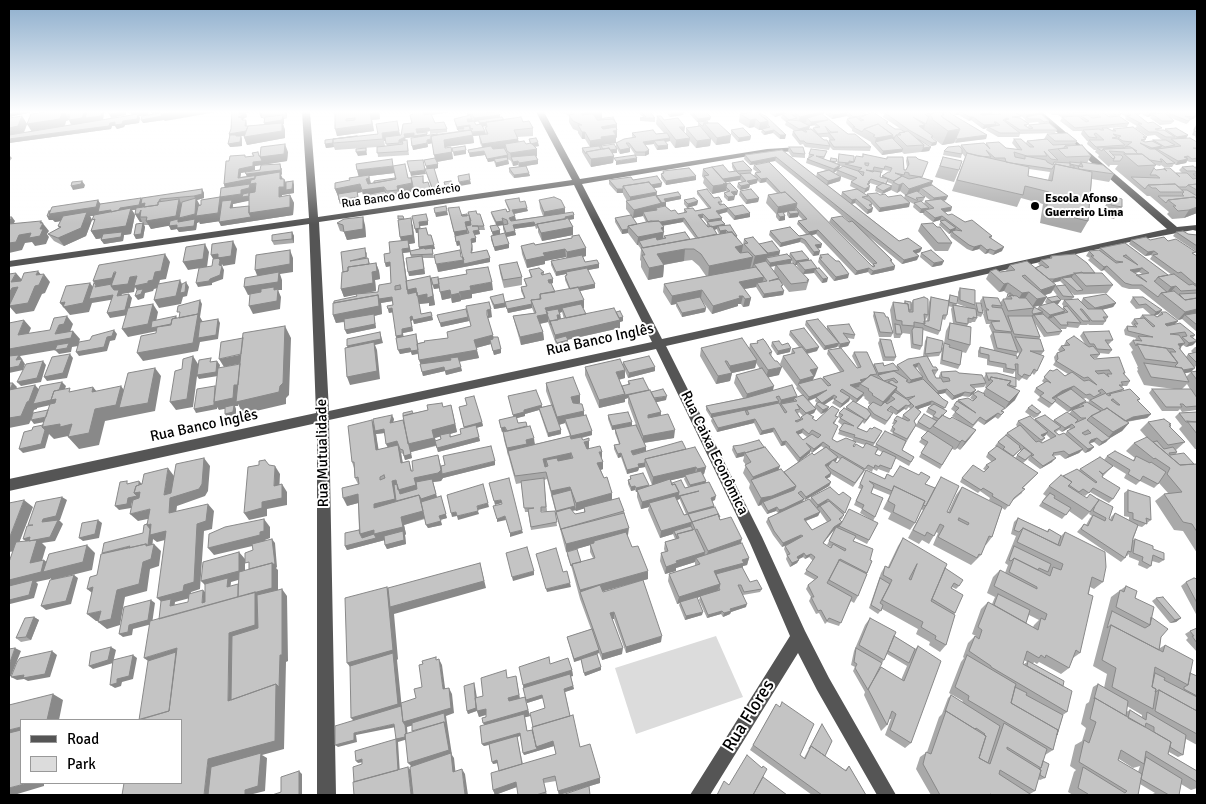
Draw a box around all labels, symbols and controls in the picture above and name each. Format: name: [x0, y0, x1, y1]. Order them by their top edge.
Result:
street label: Rua Banco do Comércio: [340, 181, 462, 211]
place label: Escola Afonso Guerreiro Lima: [1045, 192, 1123, 220]
marker: Escola Afonso Guerreiro Lima: [1029, 200, 1041, 212]
street label: Rua Banco Inglês: [545, 320, 655, 360]
street label: Rua Caixa Econômica: [676, 388, 752, 518]
street label: Rua Mutualidade: [313, 399, 333, 507]
street label: Rua Banco Inglês: [149, 406, 259, 446]
street label: Rua Flores: [719, 676, 779, 756]
legend: [20, 719, 182, 784]
text: Road: [67, 730, 99, 748]
text: Park: [67, 755, 96, 773]

